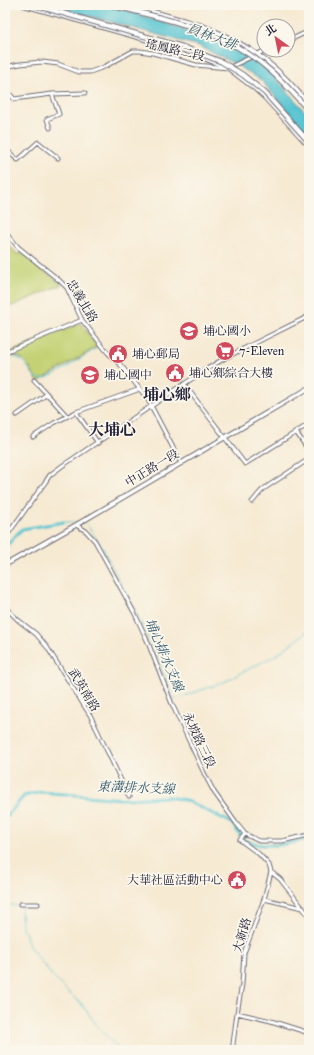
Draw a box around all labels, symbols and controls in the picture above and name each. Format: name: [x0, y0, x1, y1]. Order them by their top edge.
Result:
north arrow: [256, 18, 296, 58]
water label: 員林大排: [185, 21, 241, 54]
text: 北: [263, 22, 279, 38]
street label: 瑤鳳路二段: [144, 36, 206, 64]
street label: 忠義北路: [64, 277, 100, 325]
school or university icon: 埔心國小: [178, 320, 200, 342]
place label: 埔心國小: [203, 324, 251, 338]
supermarket icon: 7-Eleven: [214, 340, 236, 362]
public building icon: 埔心郵局: [107, 343, 129, 365]
place label: 7-Eleven: [239, 344, 285, 358]
place label: 埔心郵局: [132, 347, 180, 361]
public building icon: 埔心鄉綜合大樓: [164, 362, 186, 384]
school or university icon: 埔心國中: [79, 364, 101, 386]
place label: 埔心鄉綜合大樓: [189, 366, 273, 380]
place label: 埔心國中: [104, 368, 152, 382]
district label: 埔心鄉: [143, 385, 191, 404]
district label: 大埔心: [88, 420, 136, 439]
street label: 中正路一段: [123, 447, 181, 489]
water label: 埔心排水支線: [141, 616, 187, 696]
street label: 武英南路: [66, 666, 102, 714]
street label: 永坡路三段: [180, 710, 218, 770]
water label: 東溝排水支線: [97, 779, 177, 797]
public building icon: 大華社區活動中心: [226, 869, 248, 891]
place label: 大華社區活動中心: [127, 873, 223, 887]
street label: 大新路: [230, 916, 254, 954]

